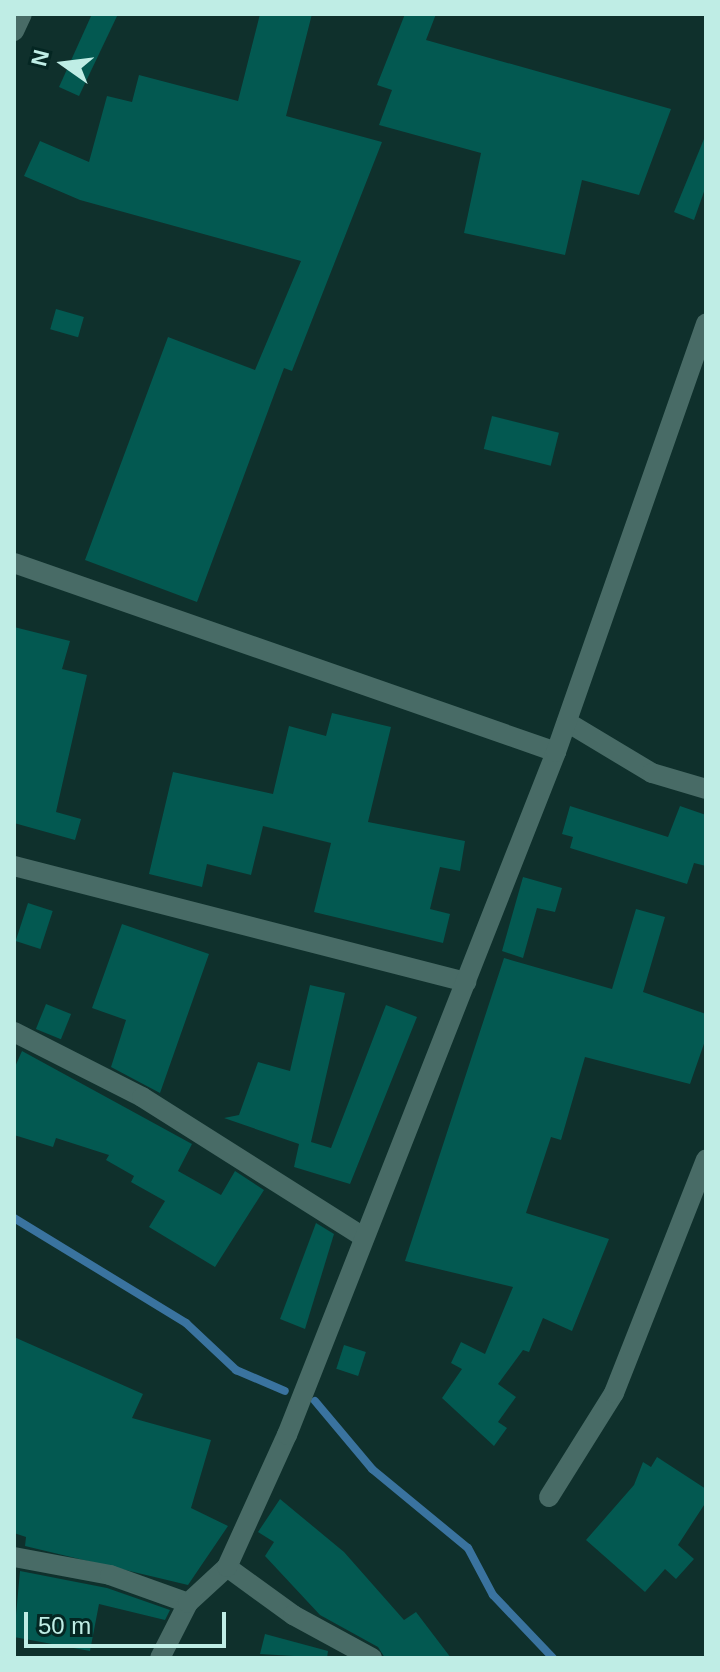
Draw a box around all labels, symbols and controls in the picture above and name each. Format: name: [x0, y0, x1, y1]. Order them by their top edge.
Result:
north arrow: [24, 24, 104, 104]
text: N: [26, 47, 54, 69]
scale bar: [28, 1596, 230, 1646]
text: 50 m: [38, 1612, 91, 1639]

